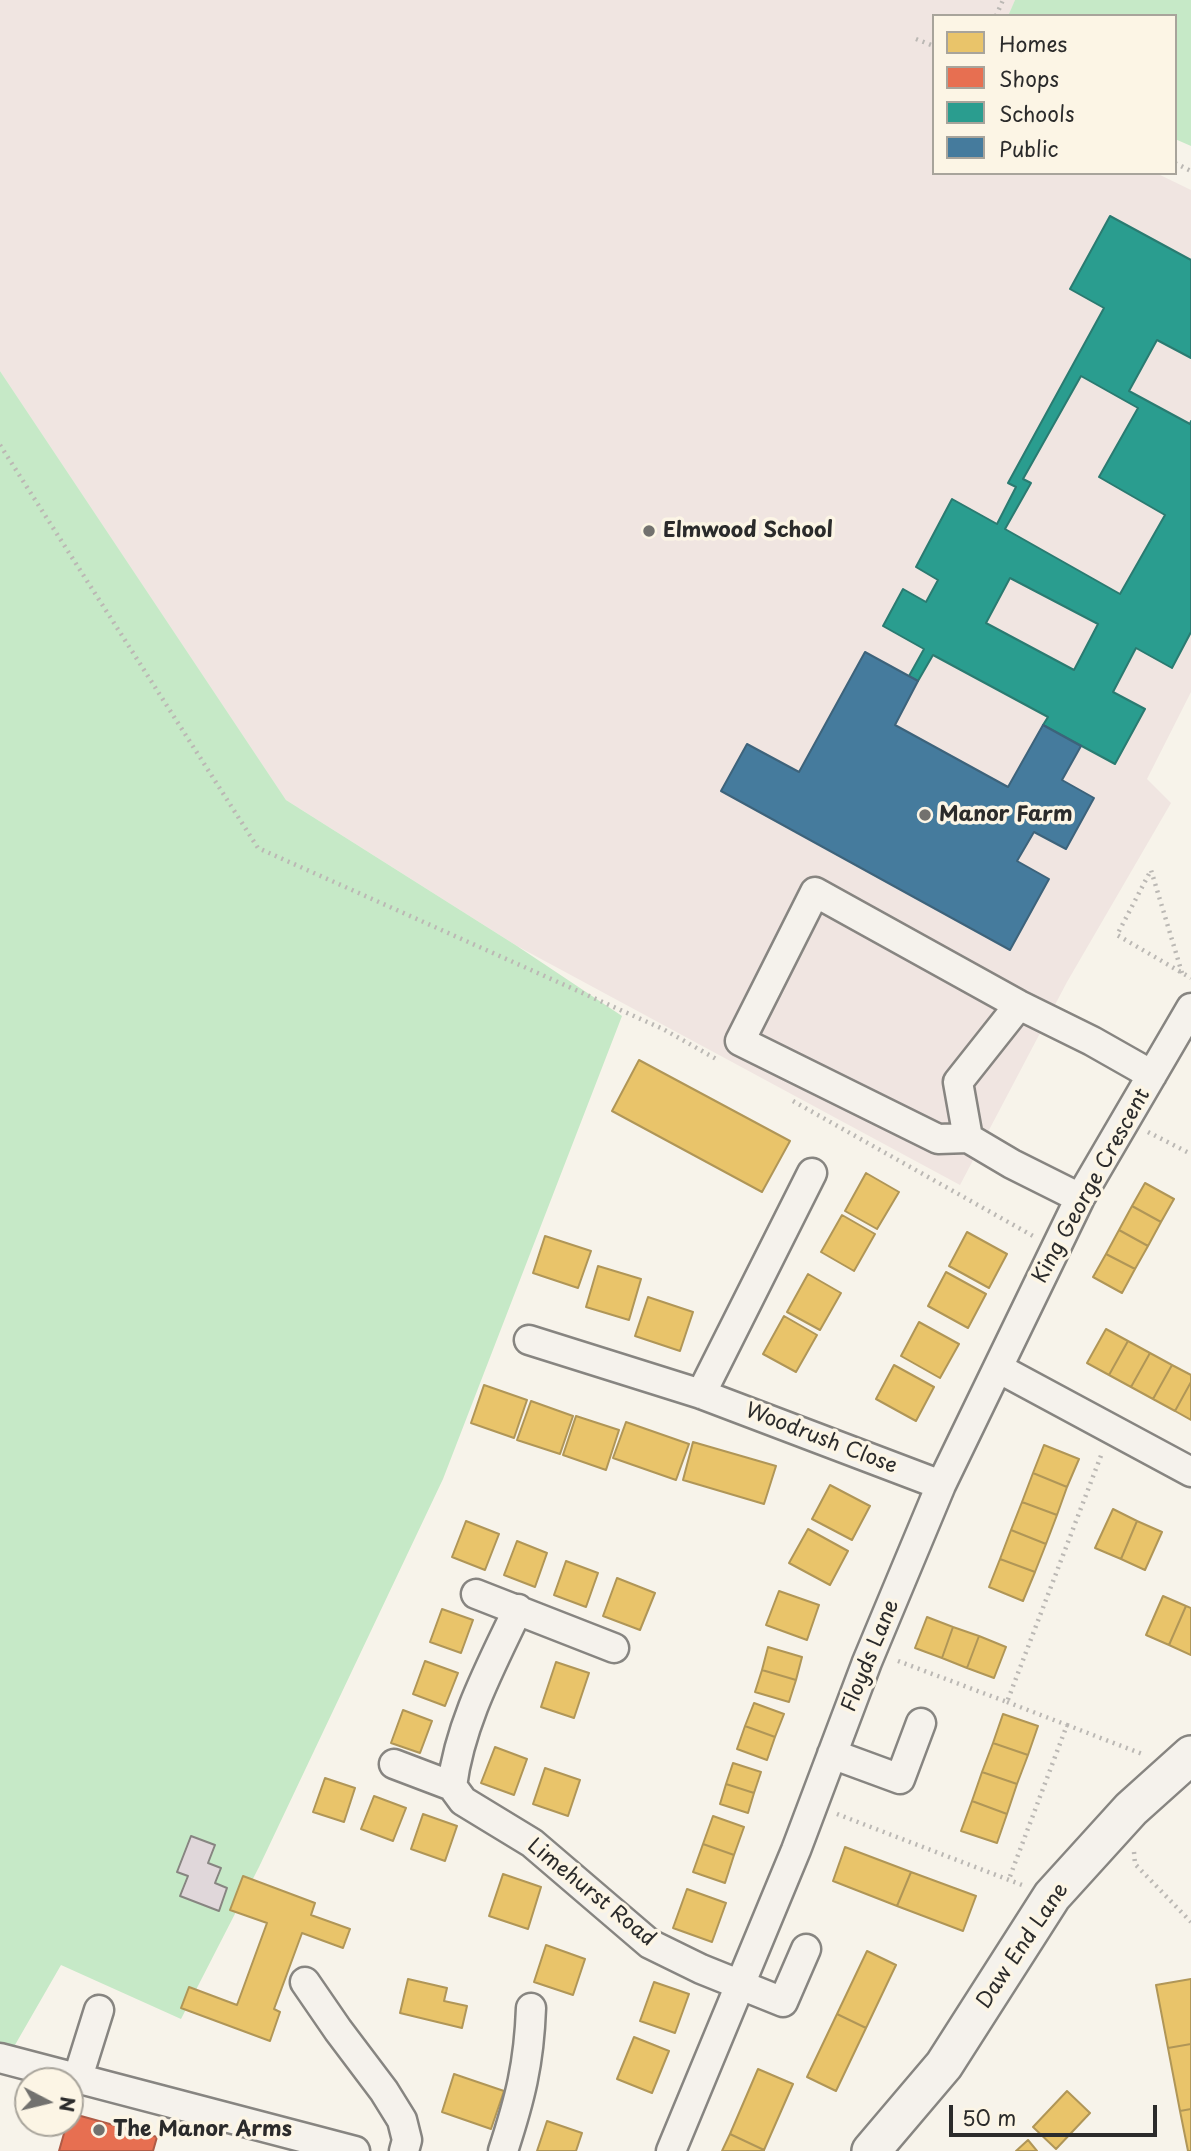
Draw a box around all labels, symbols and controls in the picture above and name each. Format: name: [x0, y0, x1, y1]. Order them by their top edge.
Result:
legend: [932, 14, 1177, 175]
text: Homes: [999, 27, 1067, 59]
text: Shops: [999, 62, 1059, 94]
text: Schools: [999, 97, 1075, 129]
text: Public: [999, 132, 1059, 164]
place label: Elmwood School: [663, 518, 833, 544]
marker: Elmwood School: [641, 523, 657, 539]
place label: Manor Farm: [939, 802, 1072, 828]
marker: Manor Farm: [917, 807, 933, 823]
street label: King George Crescent: [1028, 1084, 1156, 1288]
street label: Woodrush Close: [742, 1398, 900, 1480]
street label: Floyds Lane: [837, 1596, 905, 1716]
street label: Limehurst Road: [522, 1834, 660, 1952]
street label: Daw End Lane: [972, 1878, 1074, 2014]
north arrow: [14, 2067, 84, 2137]
scale bar: [953, 2092, 1161, 2136]
text: N: [53, 2095, 83, 2113]
text: 50 m: [962, 2101, 1016, 2133]
place label: The Manor Arms: [113, 2117, 292, 2143]
marker: The Manor Arms: [91, 2122, 107, 2138]

